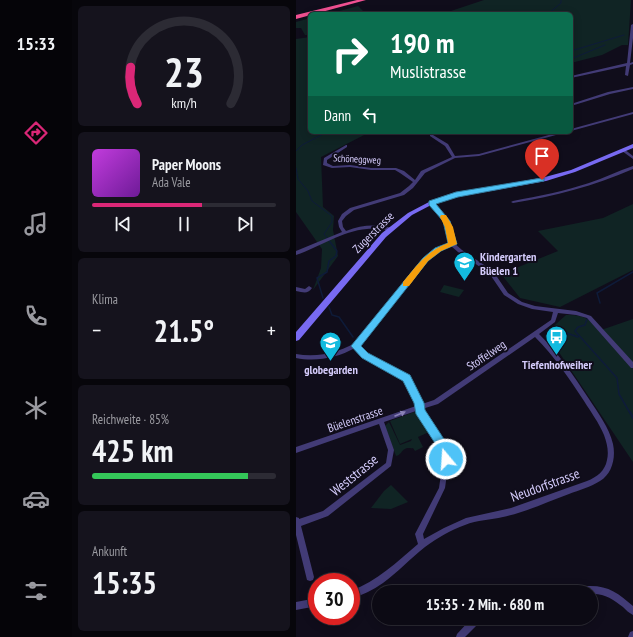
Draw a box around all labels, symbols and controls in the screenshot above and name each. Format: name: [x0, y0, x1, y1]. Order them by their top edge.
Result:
text: 190 m: [390, 24, 454, 61]
icon: right: [324, 28, 376, 80]
text: 15:33: [17, 32, 55, 55]
text: 23: [164, 45, 204, 98]
text: Muslistrasse: [390, 60, 466, 83]
text: km/h: [171, 93, 197, 112]
icon: left: [359, 104, 381, 126]
text: Dann: [324, 106, 351, 125]
icon: directions: [22, 119, 50, 147]
pin: [525, 139, 559, 180]
icon: arrive: [531, 145, 553, 167]
street label: Schöneggweg: [333, 151, 381, 167]
text: Paper Moons: [152, 155, 221, 174]
text: Ada Vale: [152, 174, 191, 191]
street label: Zugerstrasse: [349, 208, 397, 256]
icon: music: [22, 210, 50, 238]
icon: previous: [112, 213, 134, 235]
icon: pause: [173, 213, 195, 235]
icon: next: [234, 213, 256, 235]
place label: Kindergarten Büelen 1: [480, 249, 536, 278]
school or university icon: Kindergarten Büelen 1: [452, 250, 478, 283]
text: Klima: [92, 291, 118, 308]
icon: phone: [22, 302, 50, 330]
text: 21.5°: [154, 311, 214, 350]
text: −: [92, 316, 101, 344]
text: +: [267, 316, 276, 344]
bus stop icon: Tiefenhofweiher: [544, 324, 570, 357]
school or university icon: globegarden: [318, 329, 344, 362]
street label: Stoffelweg: [463, 336, 509, 374]
place label: Tiefenhofweiher: [522, 357, 592, 372]
place label: globegarden: [304, 362, 358, 377]
icon: climate: [22, 394, 50, 422]
street label: Büelenstrasse: [325, 403, 385, 435]
text: Reichweite · 85%: [92, 411, 169, 428]
one-way arrow: [395, 411, 407, 417]
text: 425 km: [92, 431, 173, 470]
position arrow: [425, 438, 467, 480]
street label: Weststrasse: [326, 450, 382, 500]
street label: Neudorfstrasse: [508, 464, 582, 506]
icon: car: [22, 485, 50, 513]
text: Ankunft: [92, 543, 127, 560]
text: 15:35: [92, 563, 157, 602]
speed limit sign: 30: [308, 573, 360, 625]
icon: filters: [22, 577, 50, 605]
text: 15:35 · 2 Min. · 680 m: [426, 595, 544, 614]

